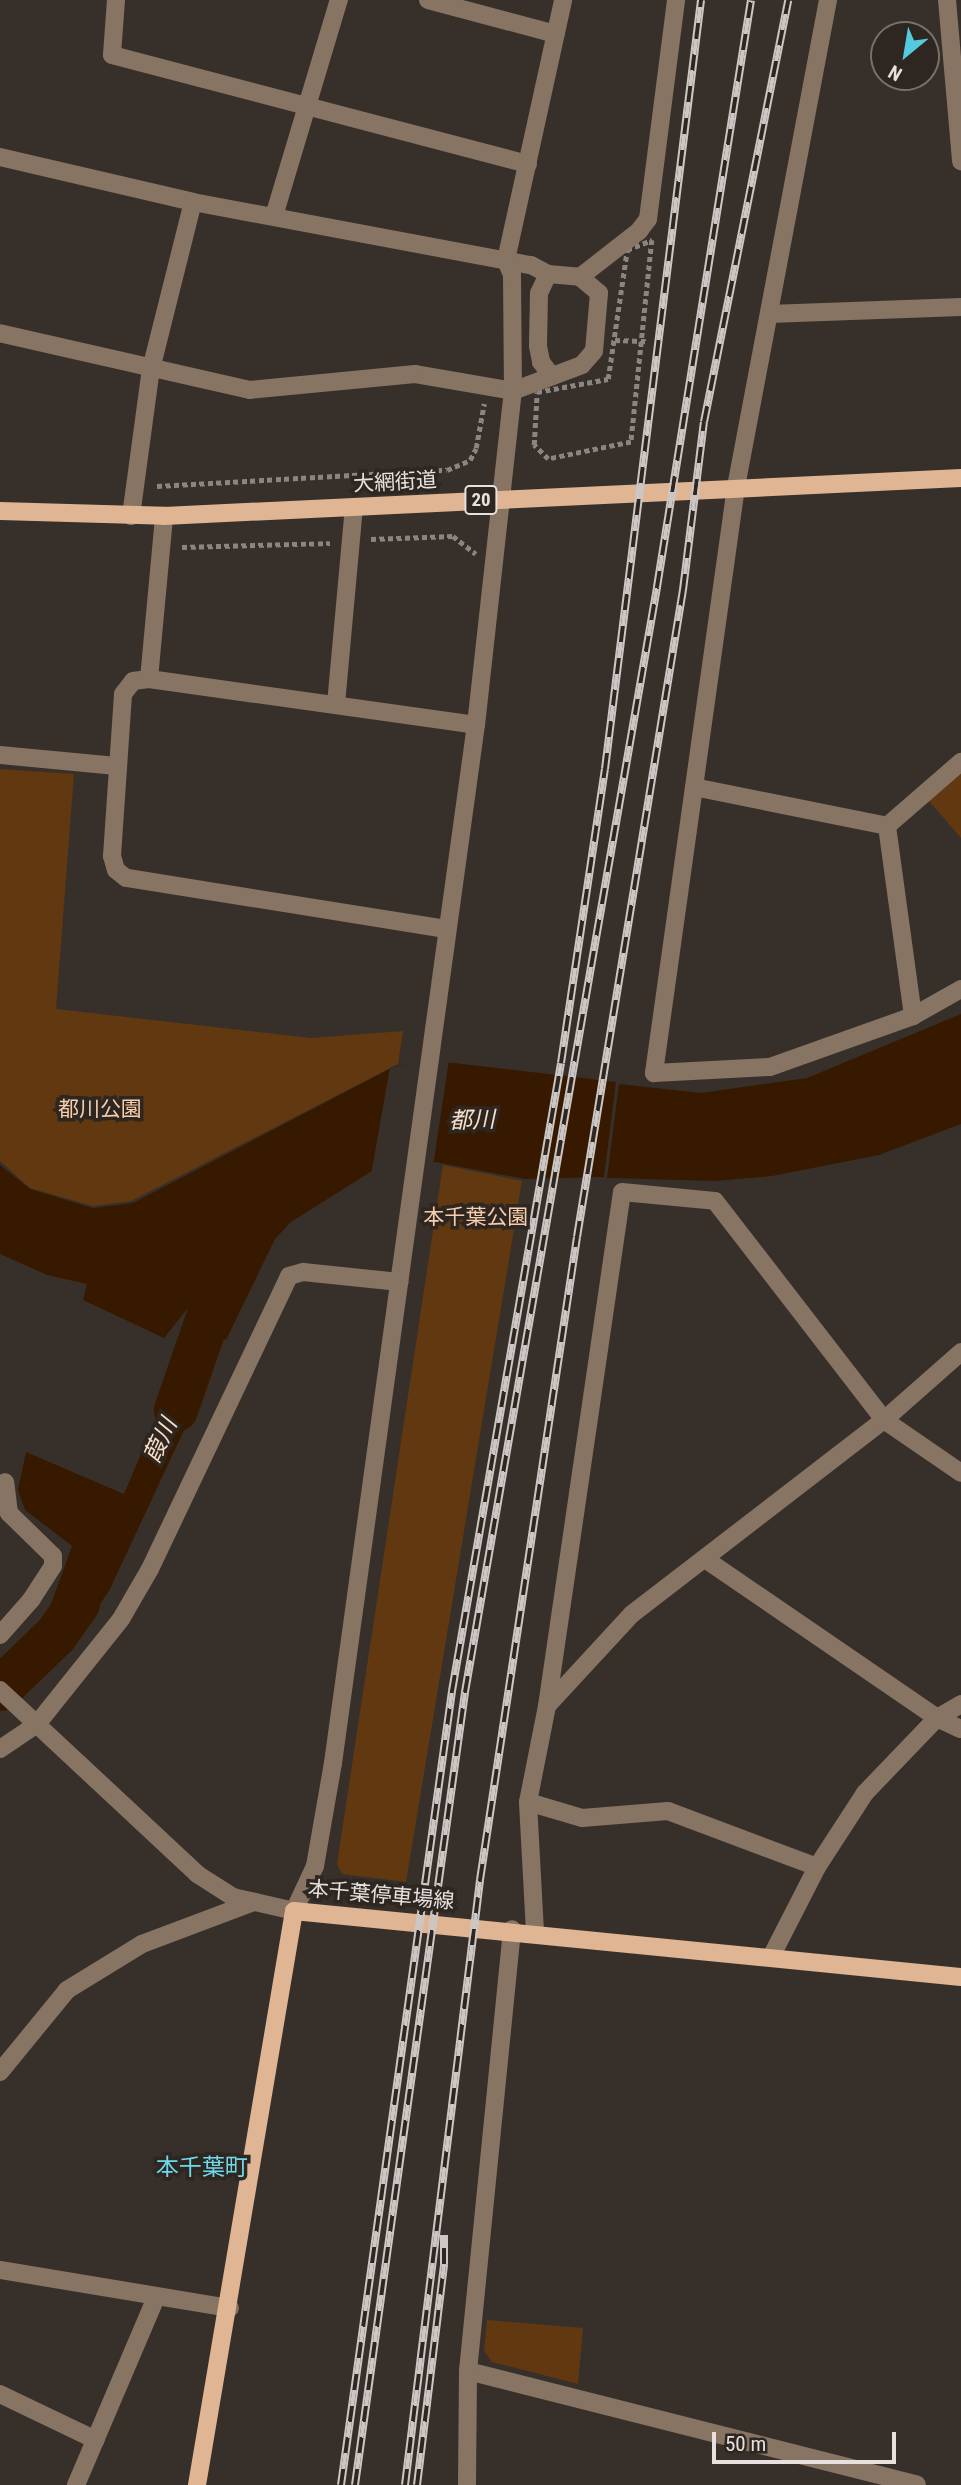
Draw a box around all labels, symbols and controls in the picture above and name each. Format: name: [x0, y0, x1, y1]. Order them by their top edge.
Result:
north arrow: [870, 21, 940, 91]
text: N: [884, 60, 906, 86]
street label: 大網街道: [352, 467, 438, 497]
road number: 20: [463, 485, 498, 516]
park label: 都川公園: [58, 1096, 142, 1122]
water label: 都川: [449, 1106, 495, 1136]
park label: 本千葉公園: [424, 1204, 528, 1230]
water label: 葭川: [139, 1414, 183, 1468]
street label: 本千葉停車場線: [307, 1876, 455, 1914]
district label: 本千葉町: [156, 2154, 248, 2182]
scale bar: [716, 2418, 900, 2462]
text: 50 m: [725, 2432, 766, 2456]

